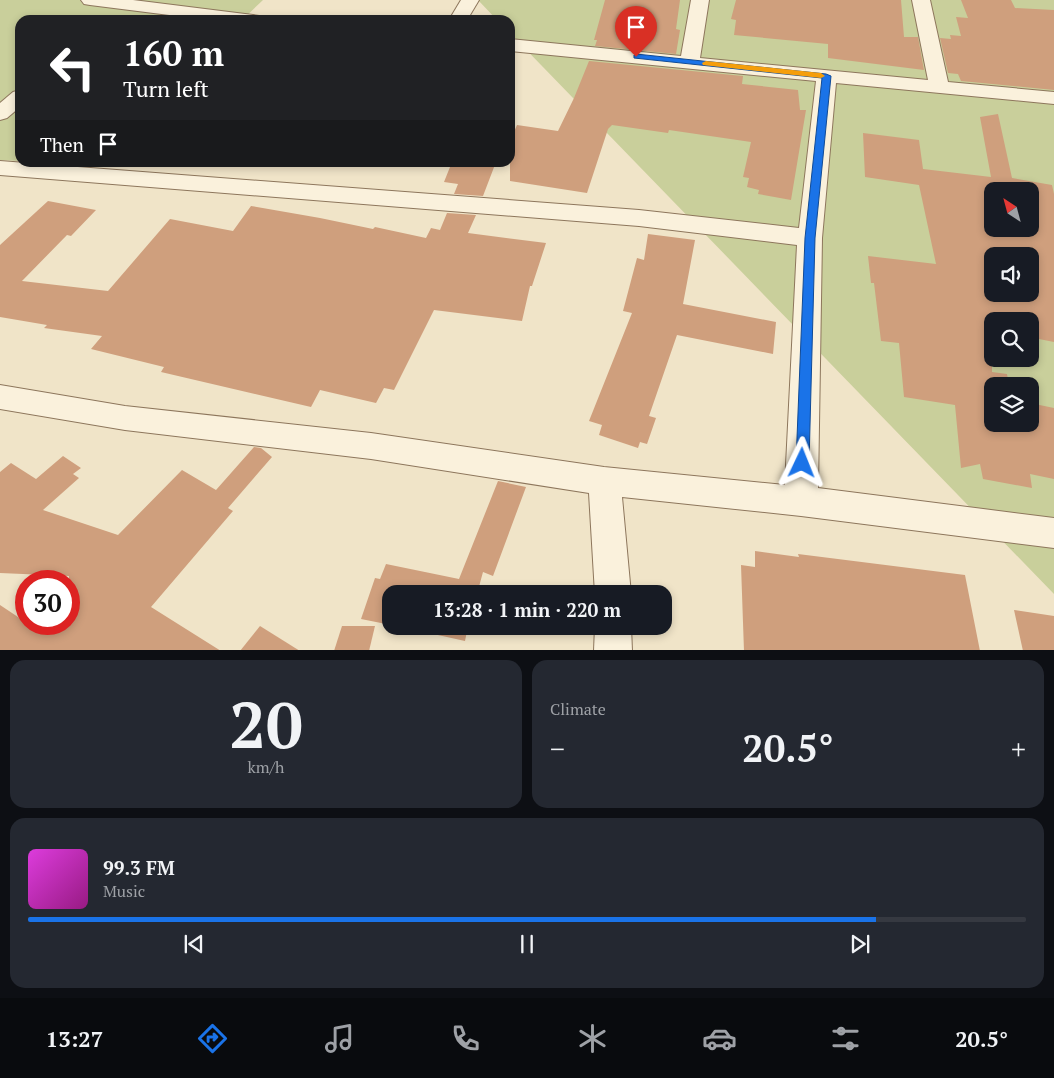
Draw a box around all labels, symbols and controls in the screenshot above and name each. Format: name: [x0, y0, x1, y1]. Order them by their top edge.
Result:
pin: [615, 6, 657, 57]
icon: arrive: [622, 13, 650, 41]
text: 160 m: [123, 30, 224, 76]
icon: left: [40, 35, 105, 100]
text: Turn left: [123, 74, 209, 103]
icon: arrive: [94, 130, 122, 158]
text: Then: [40, 132, 84, 157]
north arrow: [984, 182, 1039, 238]
map controls: [984, 182, 1039, 432]
button: sound: [984, 247, 1039, 302]
button: search: [984, 312, 1039, 367]
button: layers: [984, 377, 1039, 432]
position arrow: [775, 436, 827, 488]
speed limit sign: 30: [15, 570, 80, 635]
text: 13:28 · 1 min · 220 m: [433, 597, 621, 622]
text: 20: [229, 680, 303, 767]
text: Climate: [550, 698, 606, 720]
text: 20.5°: [742, 723, 834, 773]
text: −: [550, 730, 565, 767]
text: +: [1011, 730, 1026, 767]
text: km/h: [248, 756, 284, 778]
text: 99.3 FM: [103, 855, 175, 880]
text: Music: [103, 880, 145, 902]
icon: previous: [180, 930, 208, 958]
icon: pause: [513, 930, 541, 958]
icon: next: [846, 930, 874, 958]
icon: directions: [195, 1021, 230, 1056]
icon: music: [322, 1021, 357, 1056]
icon: phone: [448, 1021, 483, 1056]
icon: climate: [575, 1021, 610, 1056]
icon: car: [702, 1021, 737, 1056]
icon: filters: [828, 1021, 863, 1056]
text: 13:27: [46, 1024, 103, 1053]
text: 20.5°: [955, 1024, 1008, 1053]

